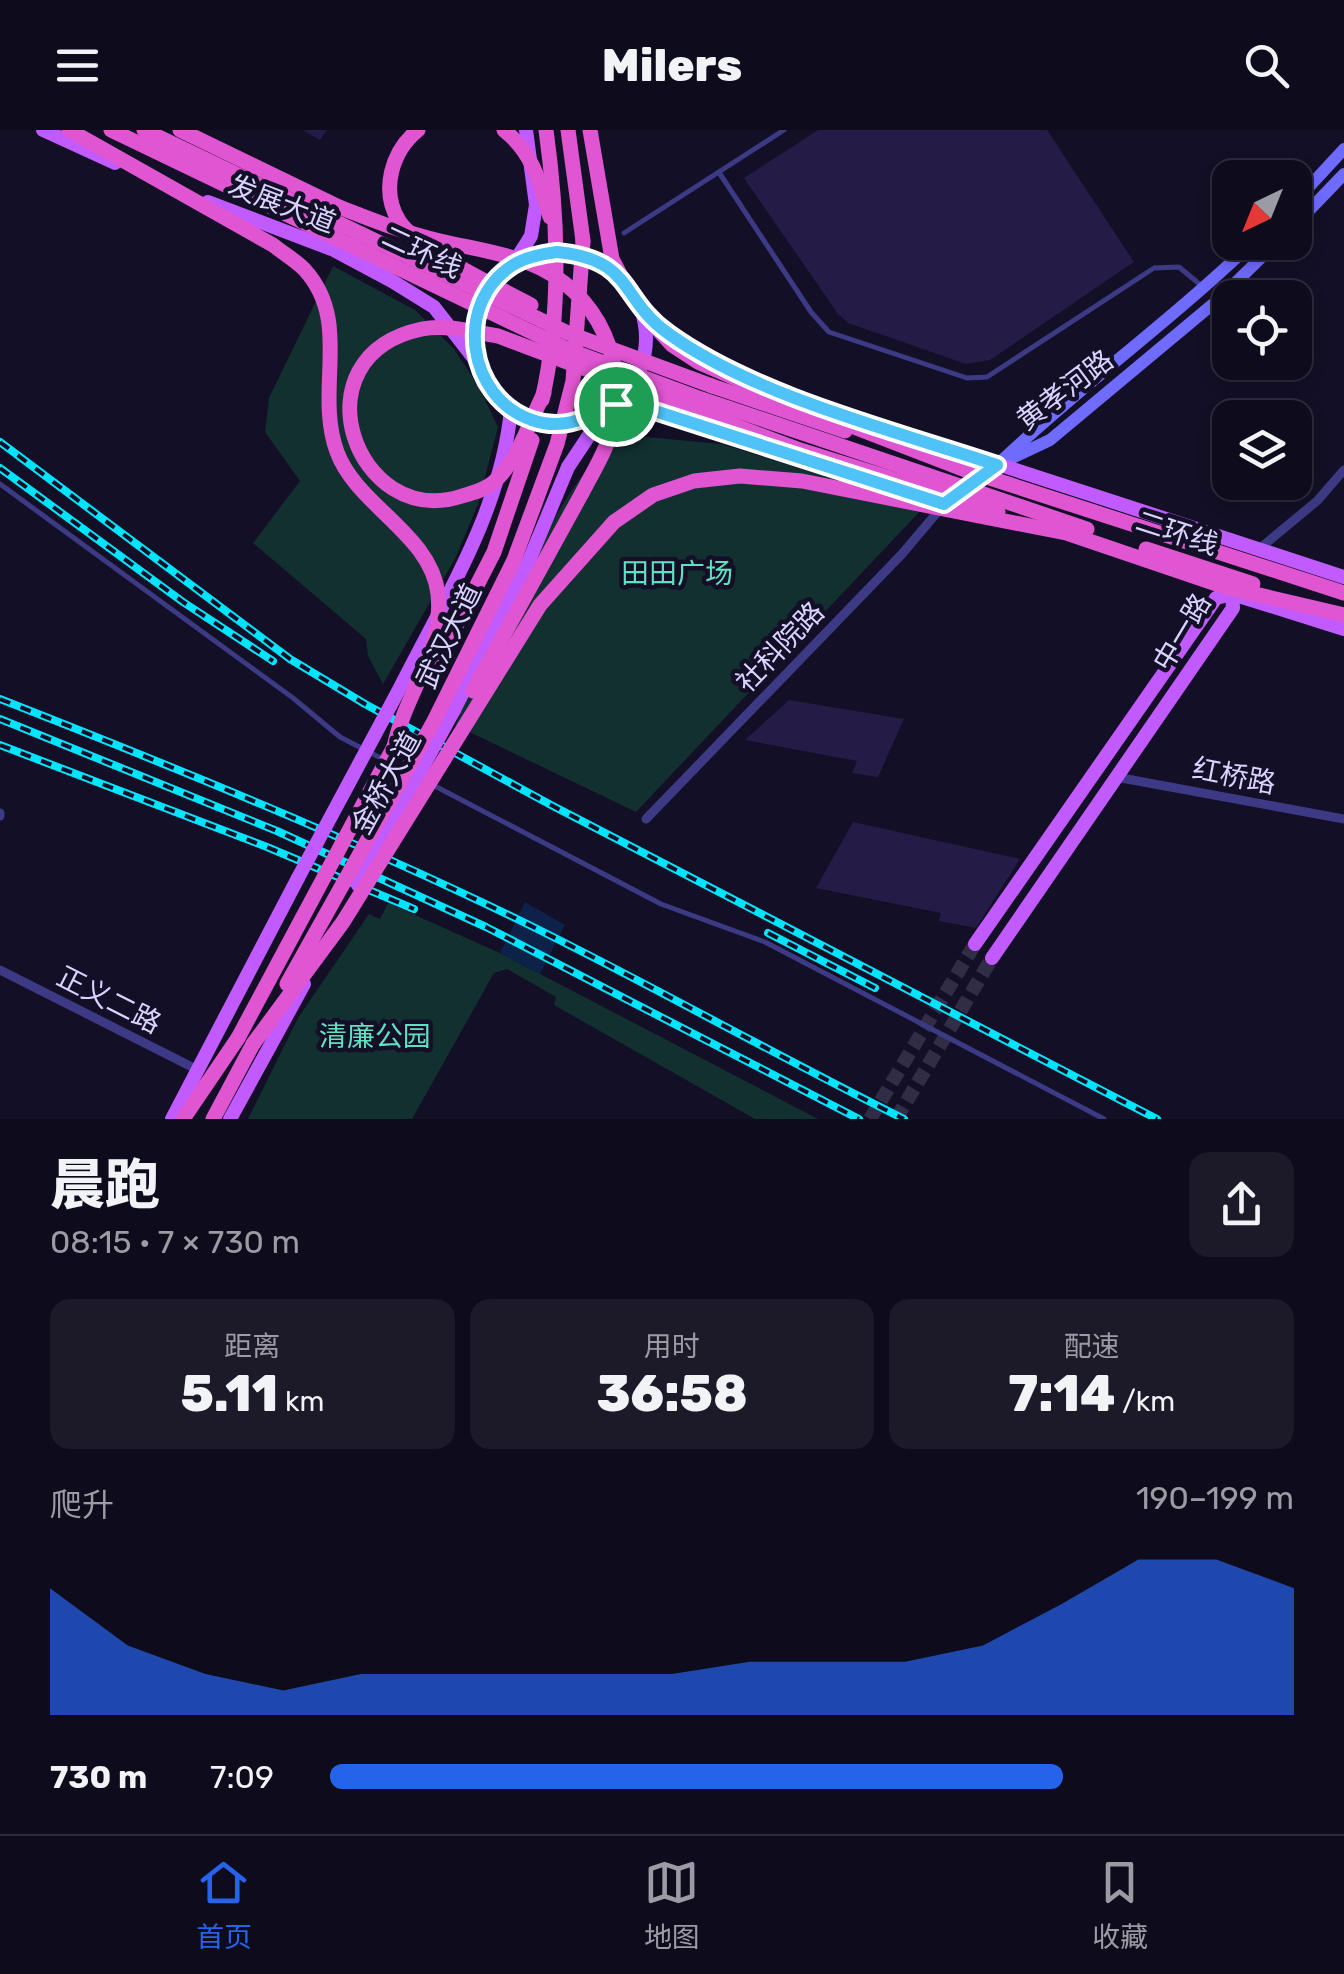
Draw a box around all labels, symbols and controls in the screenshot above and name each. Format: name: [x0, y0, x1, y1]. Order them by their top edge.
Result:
icon: menu: [50, 38, 105, 93]
icon: search: [1239, 38, 1294, 93]
text: Milers: [602, 39, 742, 92]
north arrow: [1212, 160, 1312, 260]
map controls: [1212, 160, 1312, 500]
street label: 发展大道: [224, 169, 340, 239]
street label: 二环线: [377, 219, 467, 285]
button: locate: [1212, 280, 1312, 380]
street label: 黄孝河路: [1010, 343, 1120, 437]
pin: [574, 362, 659, 447]
icon: arrive: [589, 377, 644, 432]
button: layers: [1212, 400, 1312, 500]
street label: 二环线: [1132, 504, 1222, 562]
park label: 田田广场: [621, 557, 733, 590]
street label: 武汉大道: [410, 578, 488, 694]
street label: 中一路: [1146, 587, 1218, 677]
street label: 社科院路: [729, 595, 831, 699]
street label: 金桥大道: [344, 726, 428, 840]
street label: 红桥路: [1190, 752, 1278, 800]
street label: 正义二路: [52, 960, 166, 1040]
park label: 清廉公园: [319, 1020, 431, 1053]
button: share: [1189, 1152, 1294, 1257]
text: 晨跑: [50, 1153, 160, 1218]
text: 08:15 · 7 × 730 m: [50, 1223, 300, 1261]
text: 距离: [224, 1330, 280, 1363]
text: 用时: [644, 1330, 700, 1363]
text: 配速: [1064, 1330, 1120, 1363]
text: 5.11: [180, 1364, 278, 1424]
text: 36:58: [596, 1364, 748, 1424]
text: 7:14: [1008, 1364, 1115, 1424]
text: km: [278, 1385, 324, 1418]
text: /km: [1115, 1385, 1175, 1418]
text: 190–199 m: [1136, 1479, 1294, 1517]
text: 爬升: [50, 1486, 114, 1524]
text: 730 m: [50, 1758, 147, 1796]
text: 7:09: [210, 1758, 274, 1796]
tab: 首页: [196, 1855, 252, 1955]
tab: 地图: [644, 1855, 700, 1955]
tab: 收藏: [1092, 1855, 1148, 1955]

